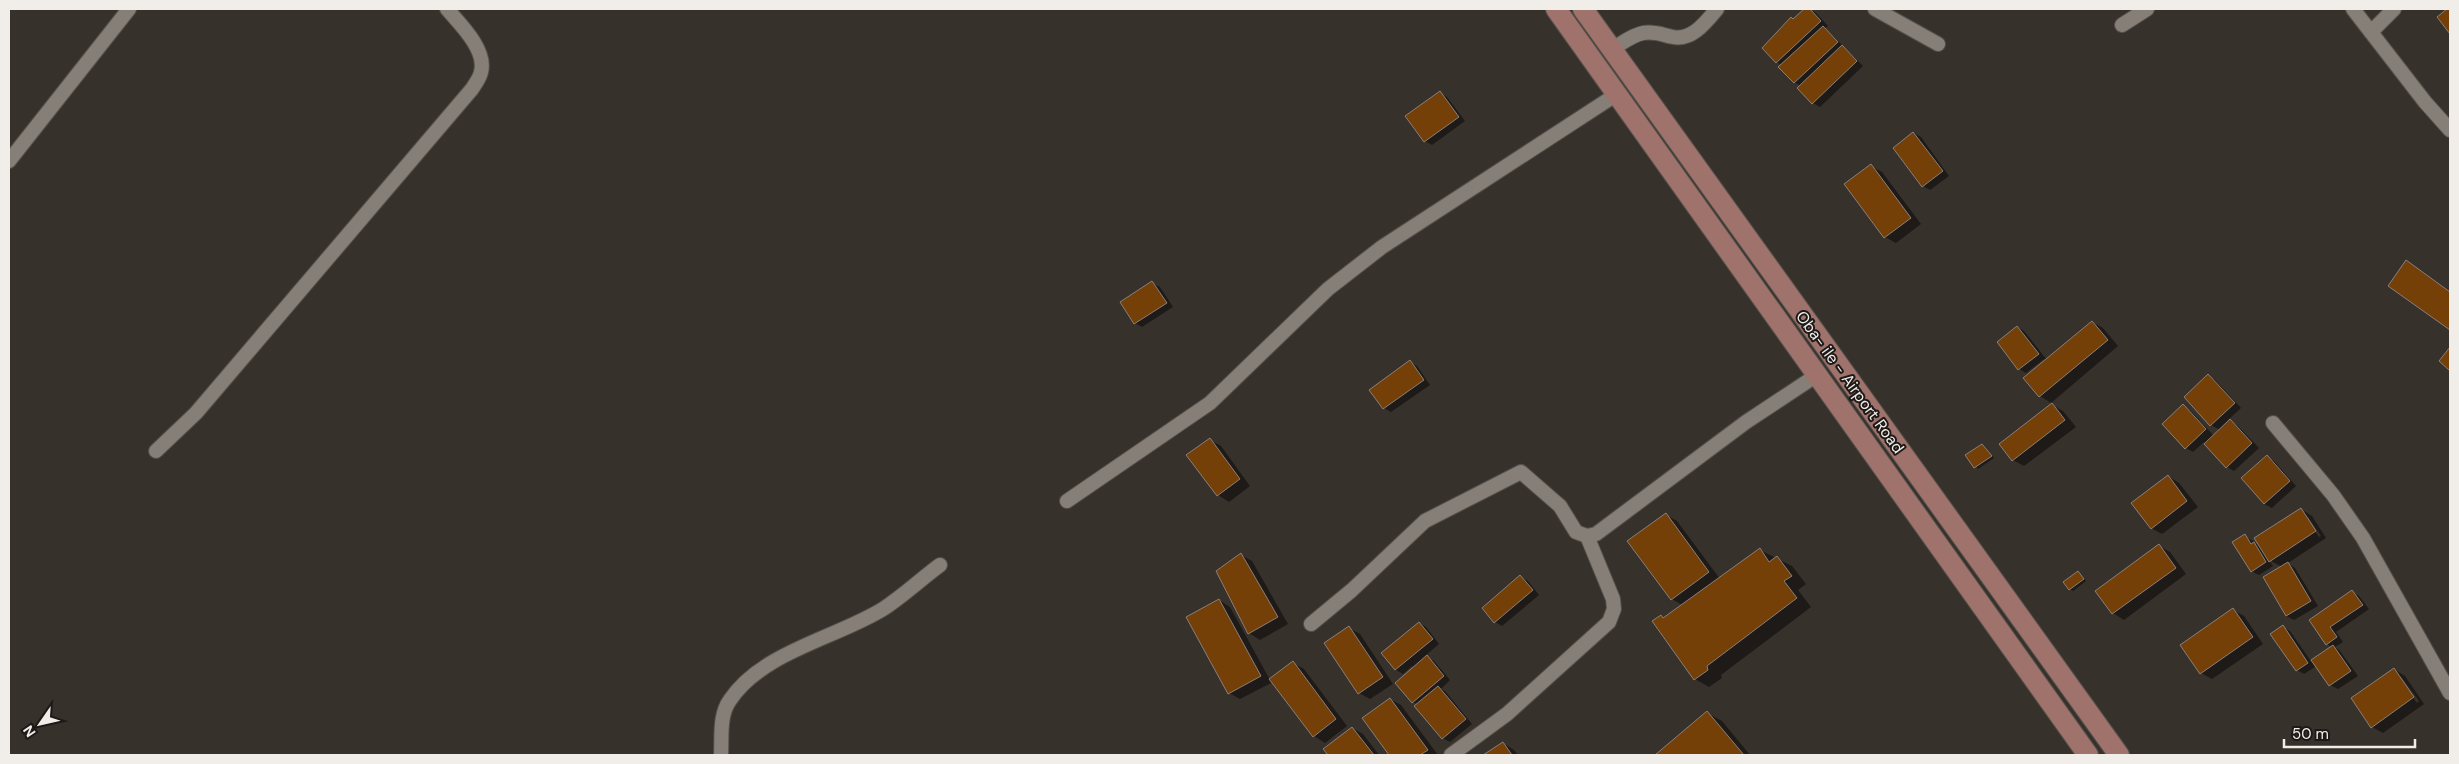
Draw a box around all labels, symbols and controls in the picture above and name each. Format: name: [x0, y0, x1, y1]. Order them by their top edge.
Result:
street label: Oba- ile - Airport Road: [1791, 307, 1909, 457]
north arrow: [15, 699, 65, 749]
scale bar: [2284, 716, 2415, 748]
text: N: [19, 722, 40, 741]
text: 50 m: [2292, 724, 2329, 744]

